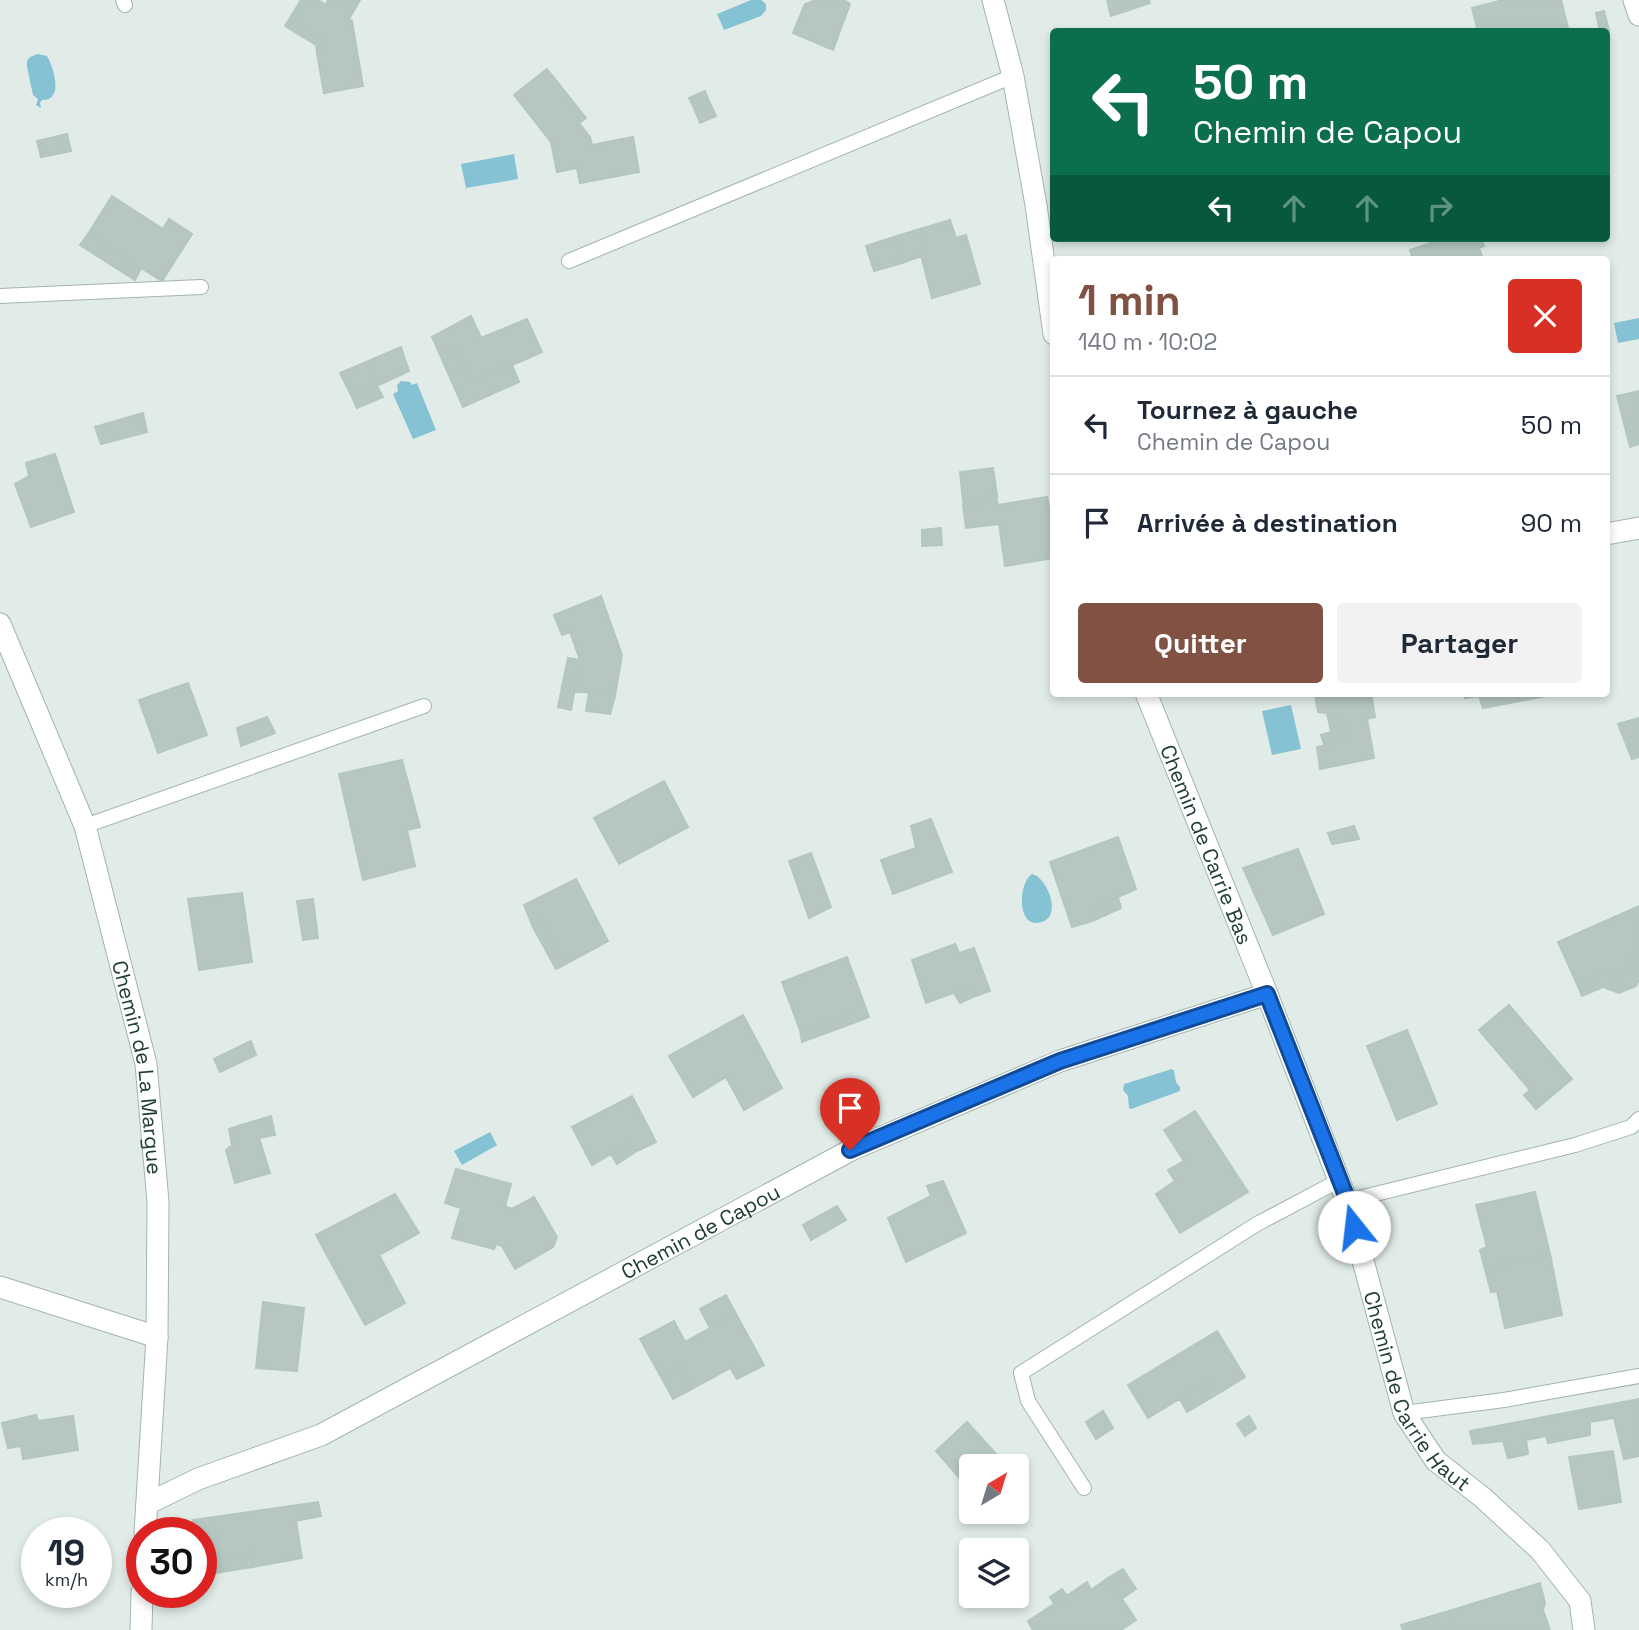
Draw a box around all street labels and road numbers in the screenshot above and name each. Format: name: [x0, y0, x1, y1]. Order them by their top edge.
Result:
street label: Chemin de Carrie Bas: [1155, 740, 1259, 948]
street label: Chemin de La Margue: [106, 958, 169, 1176]
street label: Chemin de Capou: [616, 1177, 784, 1285]
street label: Chemin de Carrie Haut: [1358, 1288, 1476, 1497]

